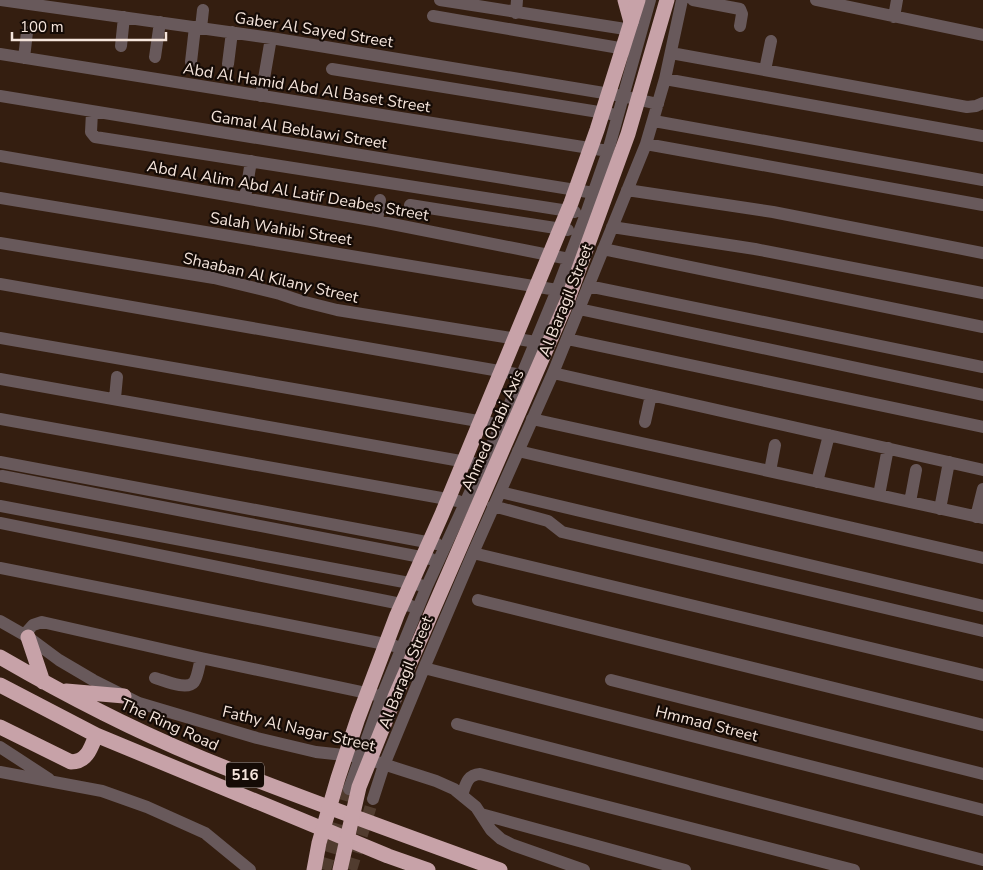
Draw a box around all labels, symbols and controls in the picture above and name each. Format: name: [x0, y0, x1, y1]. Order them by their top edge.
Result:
street label: Gaber Al Sayed Street: [233, 7, 395, 53]
scale bar: [12, 10, 166, 42]
text: 100 m: [20, 17, 64, 37]
street label: Abd Al Hamid Abd Al Baset Street: [182, 58, 433, 118]
street label: Gamal Al Beblawi Street: [209, 105, 389, 155]
street label: Abd Al Alim Abd Al Latif Deabes Street: [145, 155, 431, 227]
street label: Salah Wahibi Street: [208, 207, 354, 251]
street label: Al Baragil Street: [533, 240, 599, 360]
street label: Shaaban Al Kilany Street: [181, 247, 361, 309]
street label: Ahmed Orabi Axis: [456, 366, 530, 495]
street label: Al Baragil Street: [373, 612, 439, 732]
street label: The Ring Road: [117, 693, 222, 756]
street label: Fathy Al Nagar Street: [220, 701, 378, 757]
street label: Hmmad Street: [653, 701, 761, 747]
road number: 516: [226, 762, 264, 788]

